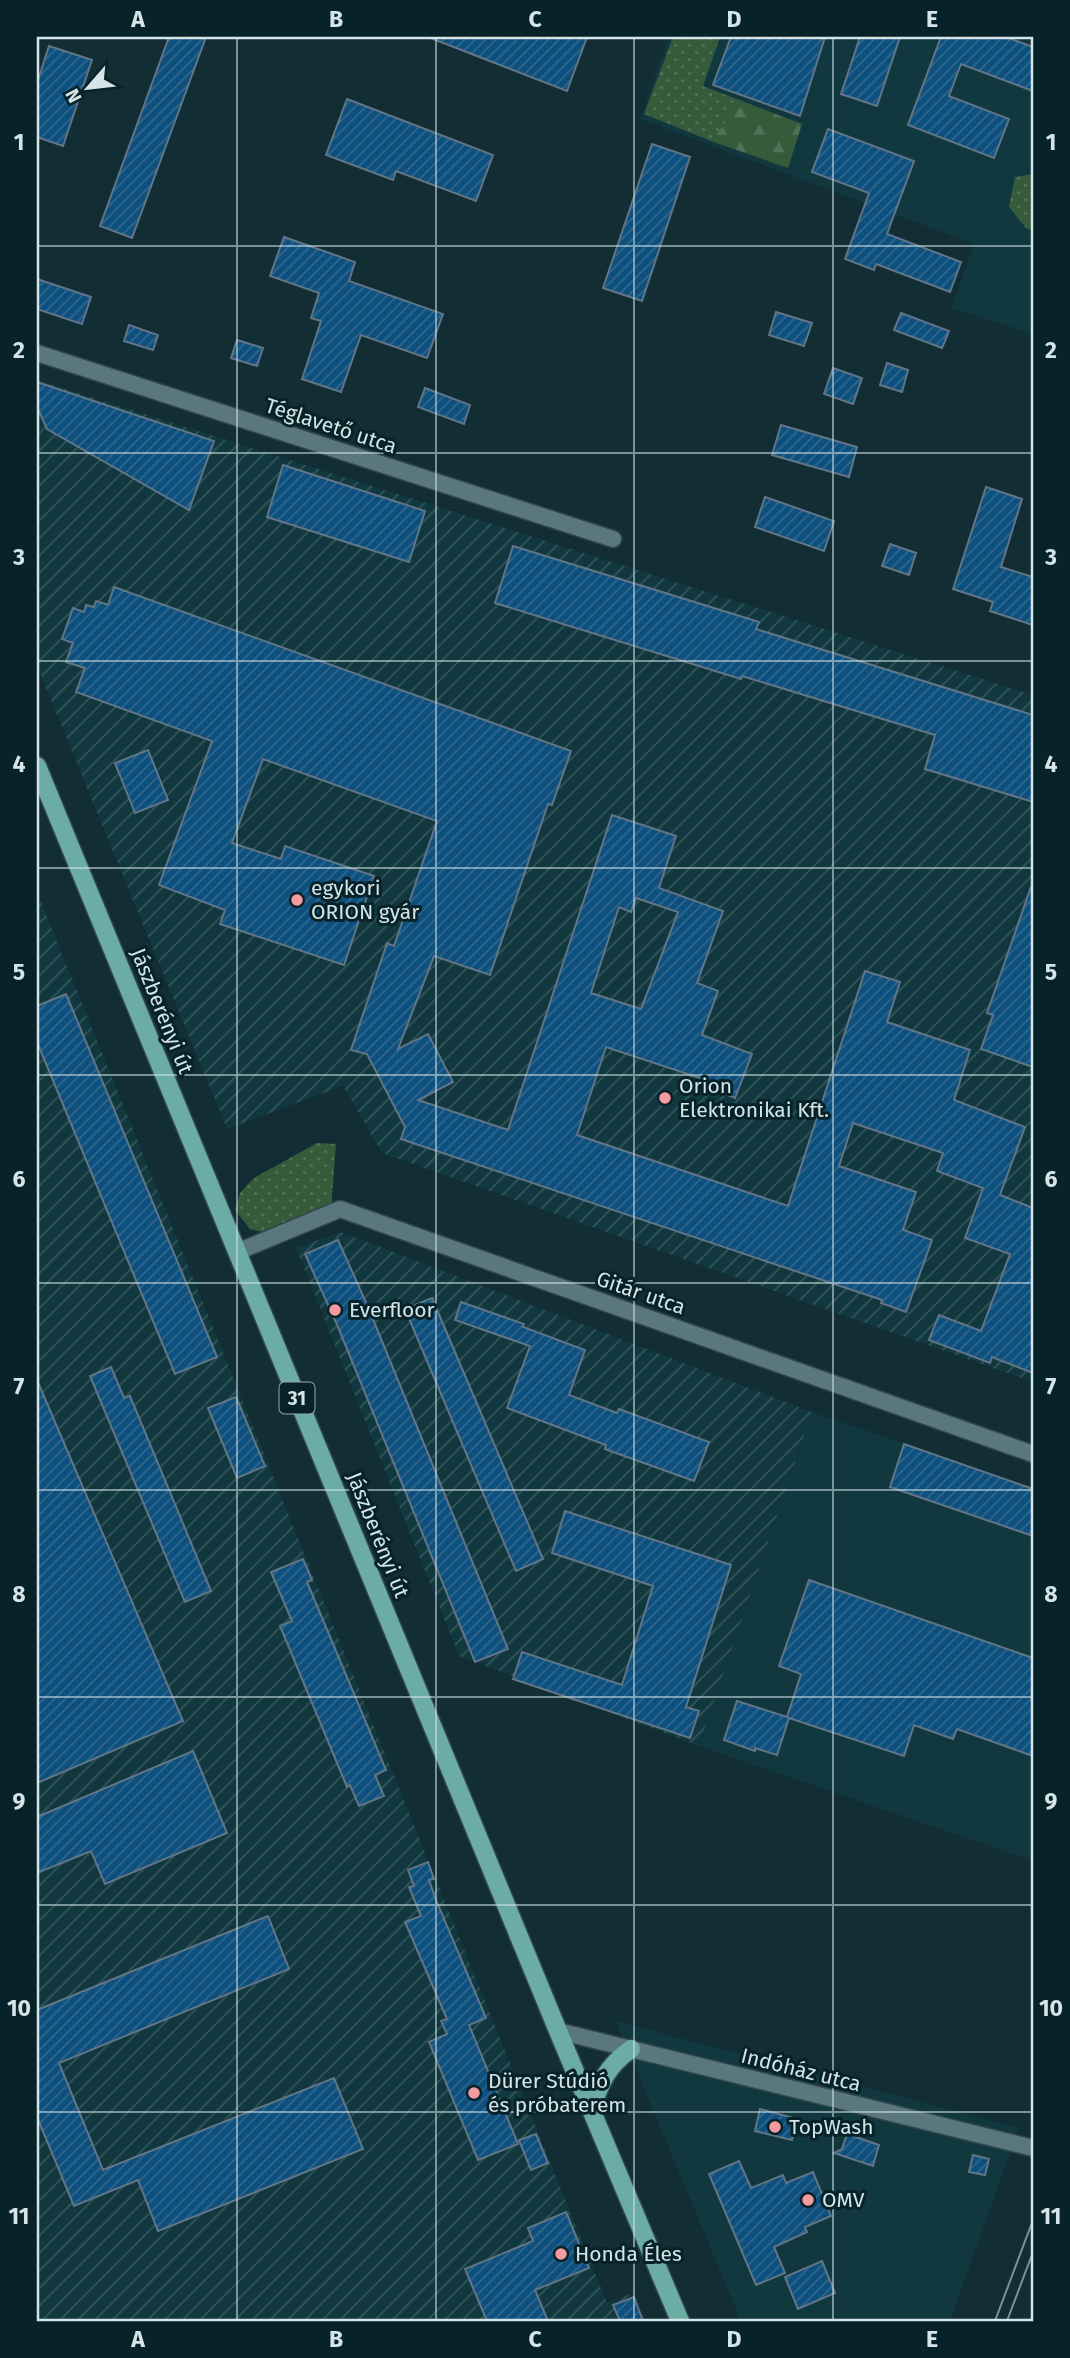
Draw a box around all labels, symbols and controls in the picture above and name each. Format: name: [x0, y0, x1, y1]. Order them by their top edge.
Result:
text: A: [130, 5, 145, 33]
text: B: [329, 5, 343, 33]
text: C: [528, 5, 542, 33]
text: D: [727, 5, 742, 33]
text: E: [926, 5, 938, 33]
north arrow: [52, 52, 122, 122]
text: N: [60, 85, 87, 107]
text: 1: [14, 128, 24, 156]
text: 1: [1046, 128, 1056, 156]
text: 2: [13, 336, 25, 364]
text: 2: [1045, 336, 1057, 364]
street label: Téglavető utca: [262, 393, 400, 459]
text: 3: [12, 543, 25, 571]
text: 3: [1044, 543, 1057, 571]
text: 4: [13, 750, 26, 778]
text: 4: [1045, 750, 1058, 778]
place label: egykori ORION gyár: [311, 875, 419, 925]
marker: egykori ORION gyár: [289, 892, 305, 908]
street label: Jászberényi út: [125, 944, 199, 1078]
text: 5: [13, 958, 25, 986]
text: 5: [1045, 958, 1057, 986]
place label: Orion Elektronikai Kft.: [679, 1073, 829, 1123]
marker: Orion Elektronikai Kft.: [657, 1090, 673, 1106]
text: 6: [13, 1165, 26, 1193]
text: 6: [1045, 1165, 1058, 1193]
street label: Gitár utca: [593, 1266, 689, 1320]
place label: Everfloor: [349, 1297, 435, 1323]
marker: Everfloor: [327, 1302, 343, 1318]
text: 7: [14, 1372, 25, 1400]
text: 7: [1046, 1372, 1057, 1400]
road number: 31: [280, 1382, 314, 1414]
street label: Jászberényi út: [341, 1468, 415, 1602]
text: 8: [12, 1580, 26, 1608]
text: 8: [1044, 1580, 1058, 1608]
text: 9: [13, 1787, 26, 1815]
text: 9: [1045, 1787, 1058, 1815]
text: 10: [7, 1994, 31, 2022]
text: 10: [1039, 1994, 1063, 2022]
street label: Indóház utca: [738, 2043, 864, 2097]
place label: Dürer Stúdió és próbaterem: [488, 2068, 626, 2118]
marker: Dürer Stúdió és próbaterem: [466, 2085, 482, 2101]
place label: TopWash: [789, 2114, 873, 2140]
marker: TopWash: [767, 2119, 783, 2135]
place label: OMV: [822, 2187, 865, 2213]
marker: OMV: [800, 2192, 816, 2208]
text: 11: [9, 2202, 29, 2230]
text: 11: [1041, 2202, 1061, 2230]
place label: Honda Éles: [575, 2241, 682, 2267]
marker: Honda Éles: [553, 2246, 569, 2262]
text: A: [130, 2325, 145, 2353]
text: B: [329, 2325, 343, 2353]
text: C: [528, 2325, 542, 2353]
text: D: [727, 2325, 742, 2353]
text: E: [926, 2325, 938, 2353]

